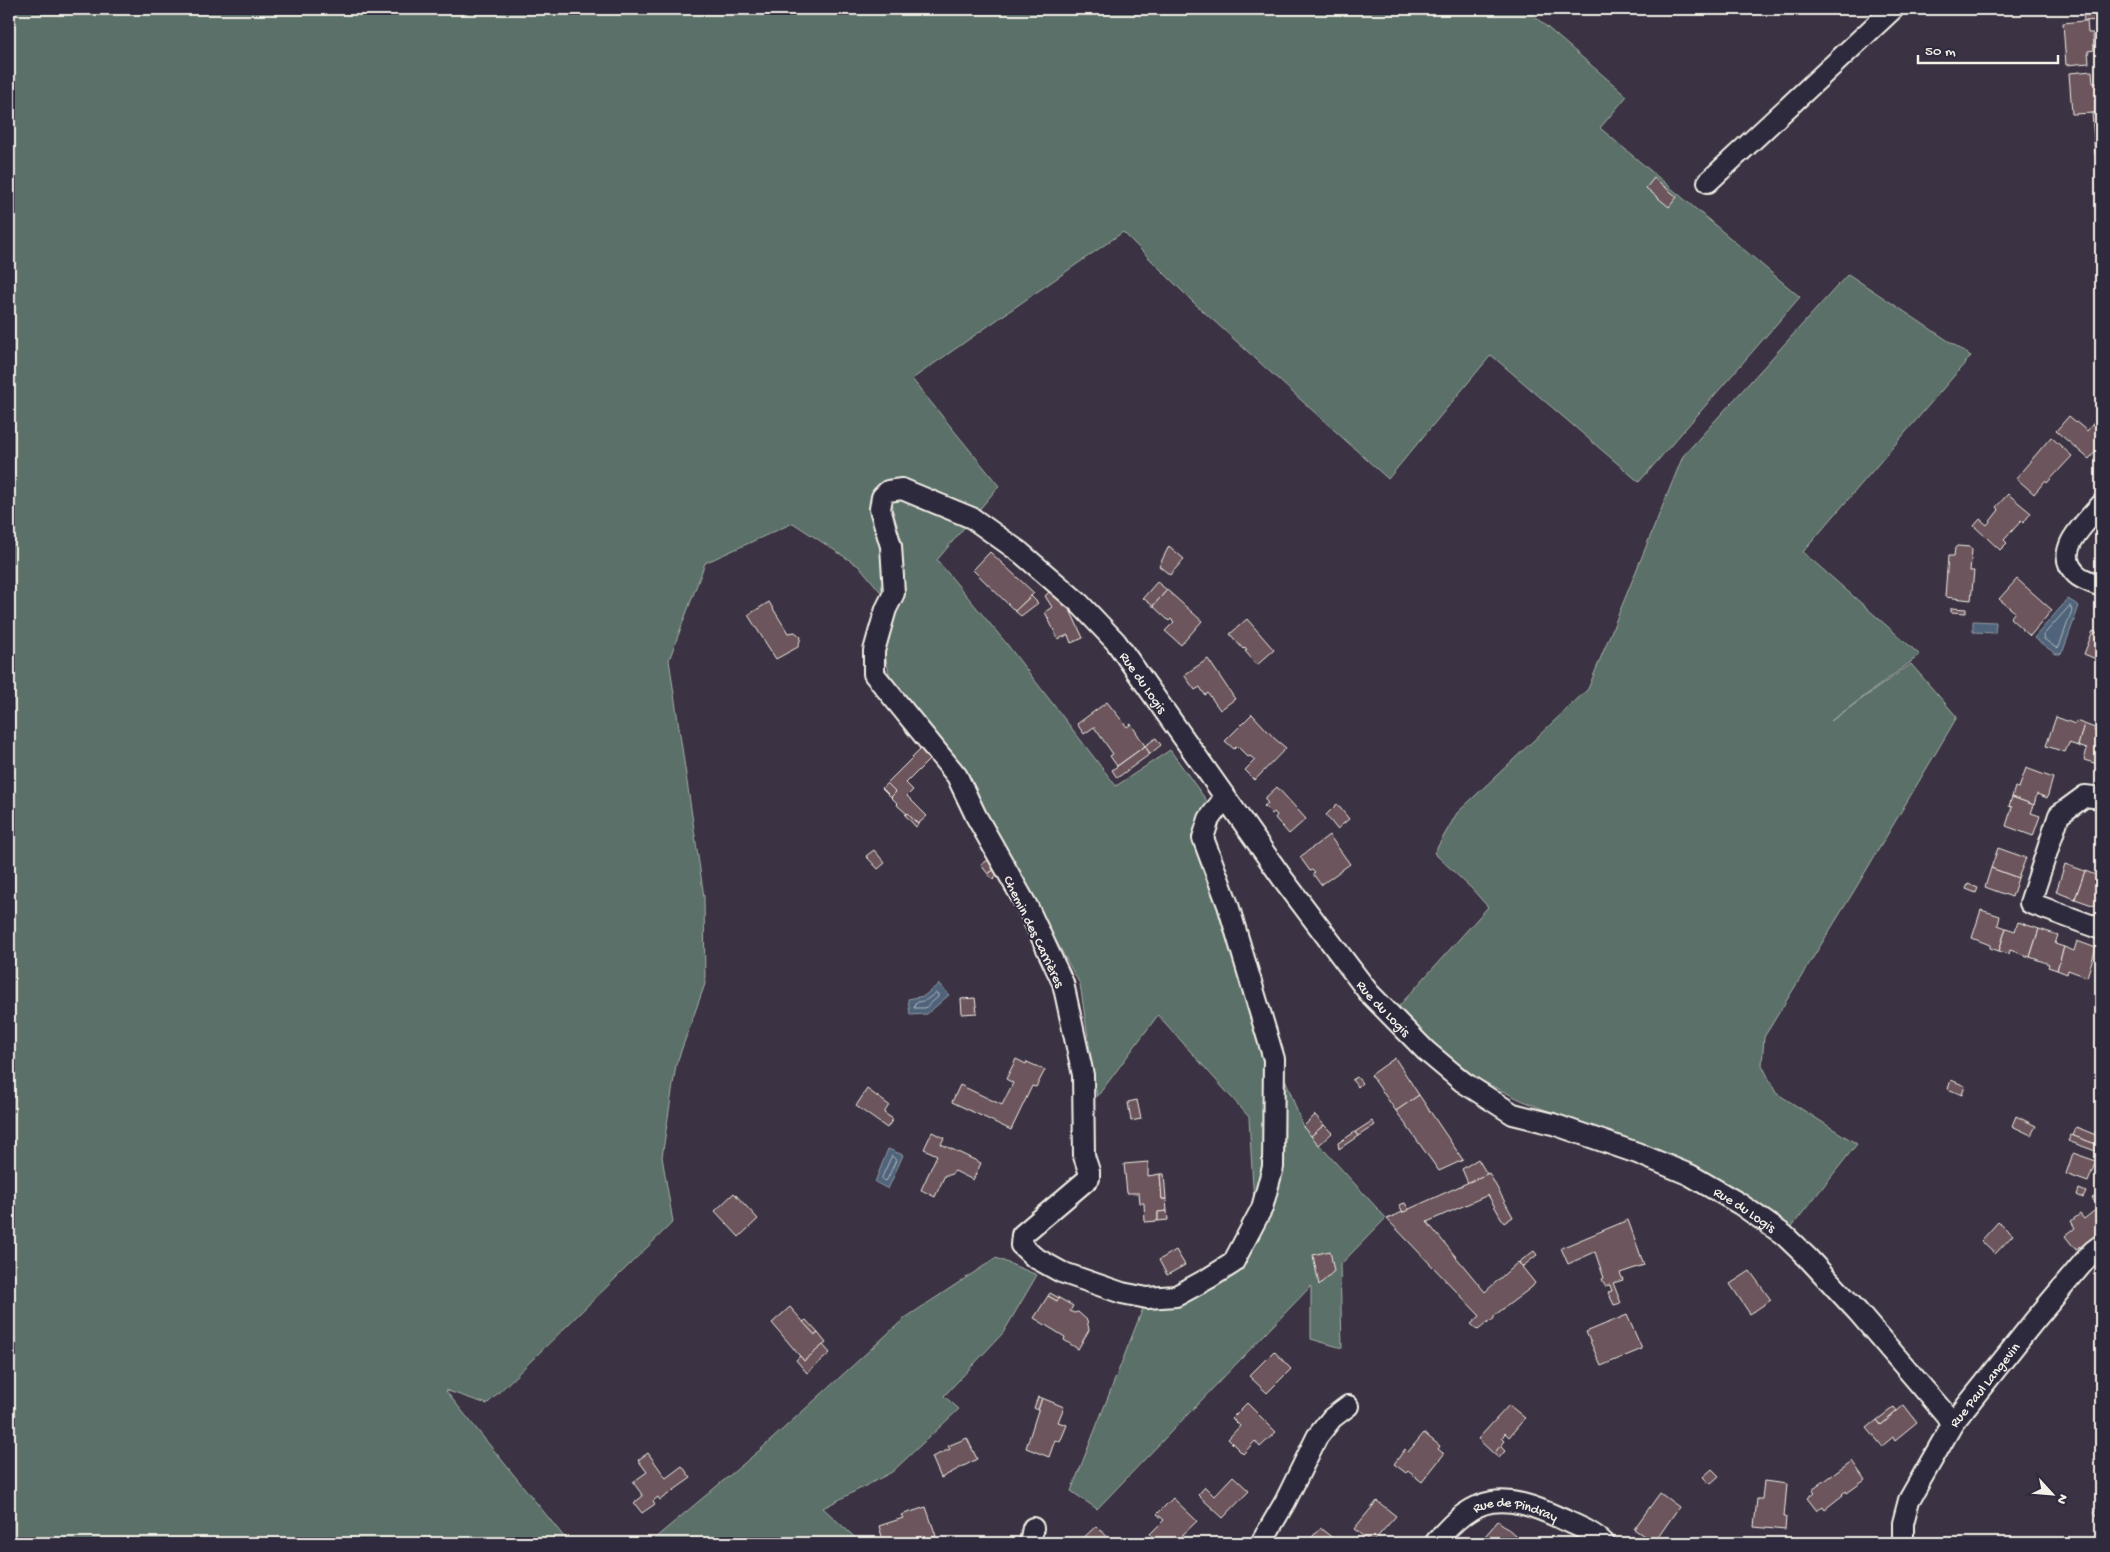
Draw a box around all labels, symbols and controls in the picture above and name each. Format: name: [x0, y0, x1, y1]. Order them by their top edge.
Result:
scale bar: [1918, 32, 2058, 64]
text: 50 m: [1925, 43, 1956, 61]
street label: Rue du Logis: [1115, 649, 1170, 718]
street label: Chemin des Carrières: [998, 874, 1068, 991]
street label: Rue du Logis: [1352, 978, 1414, 1042]
street label: Rue du Logis: [1710, 1184, 1779, 1238]
street label: Rue Paul Langevin: [1947, 1340, 2025, 1432]
north arrow: [2028, 1470, 2078, 1520]
text: N: [2052, 1491, 2071, 1506]
street label: Rue de Pindray: [1471, 1495, 1560, 1527]

